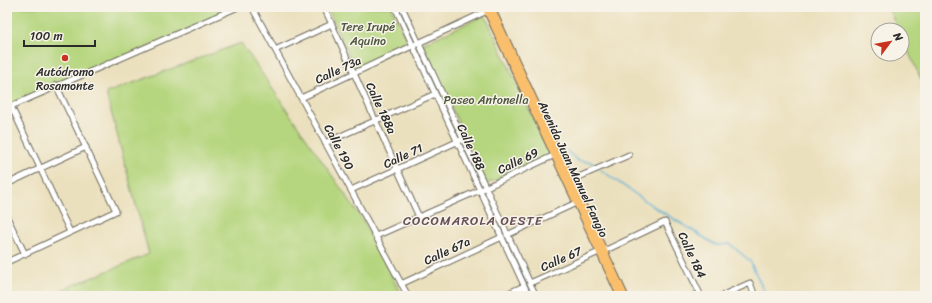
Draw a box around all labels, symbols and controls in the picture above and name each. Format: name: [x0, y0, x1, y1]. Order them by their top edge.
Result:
park label: Tere Irupé Aquino: [341, 16, 395, 52]
scale bar: [24, 22, 95, 48]
north arrow: [870, 22, 910, 62]
text: 100 m: [30, 25, 63, 47]
text: N: [887, 28, 908, 46]
street label: Calle 73a: [311, 50, 365, 90]
marker: Autódromo Rosamonte: [60, 53, 70, 63]
place label: Autódromo Rosamonte: [35, 61, 94, 97]
street label: Calle 188a: [359, 78, 403, 138]
park label: Paseo Antonella: [444, 89, 528, 111]
street label: Avenida Juan Manuel Fangio: [531, 96, 614, 241]
street label: Calle 190: [318, 120, 361, 174]
street label: Calle 188: [451, 120, 491, 174]
street label: Calle 71: [379, 137, 427, 175]
street label: Calle 69: [493, 142, 543, 180]
district label: COCOMAROLA OESTE: [403, 209, 543, 232]
street label: Calle 184: [672, 228, 713, 283]
street label: Calle 67a: [420, 231, 474, 271]
street label: Calle 67: [537, 240, 586, 278]

